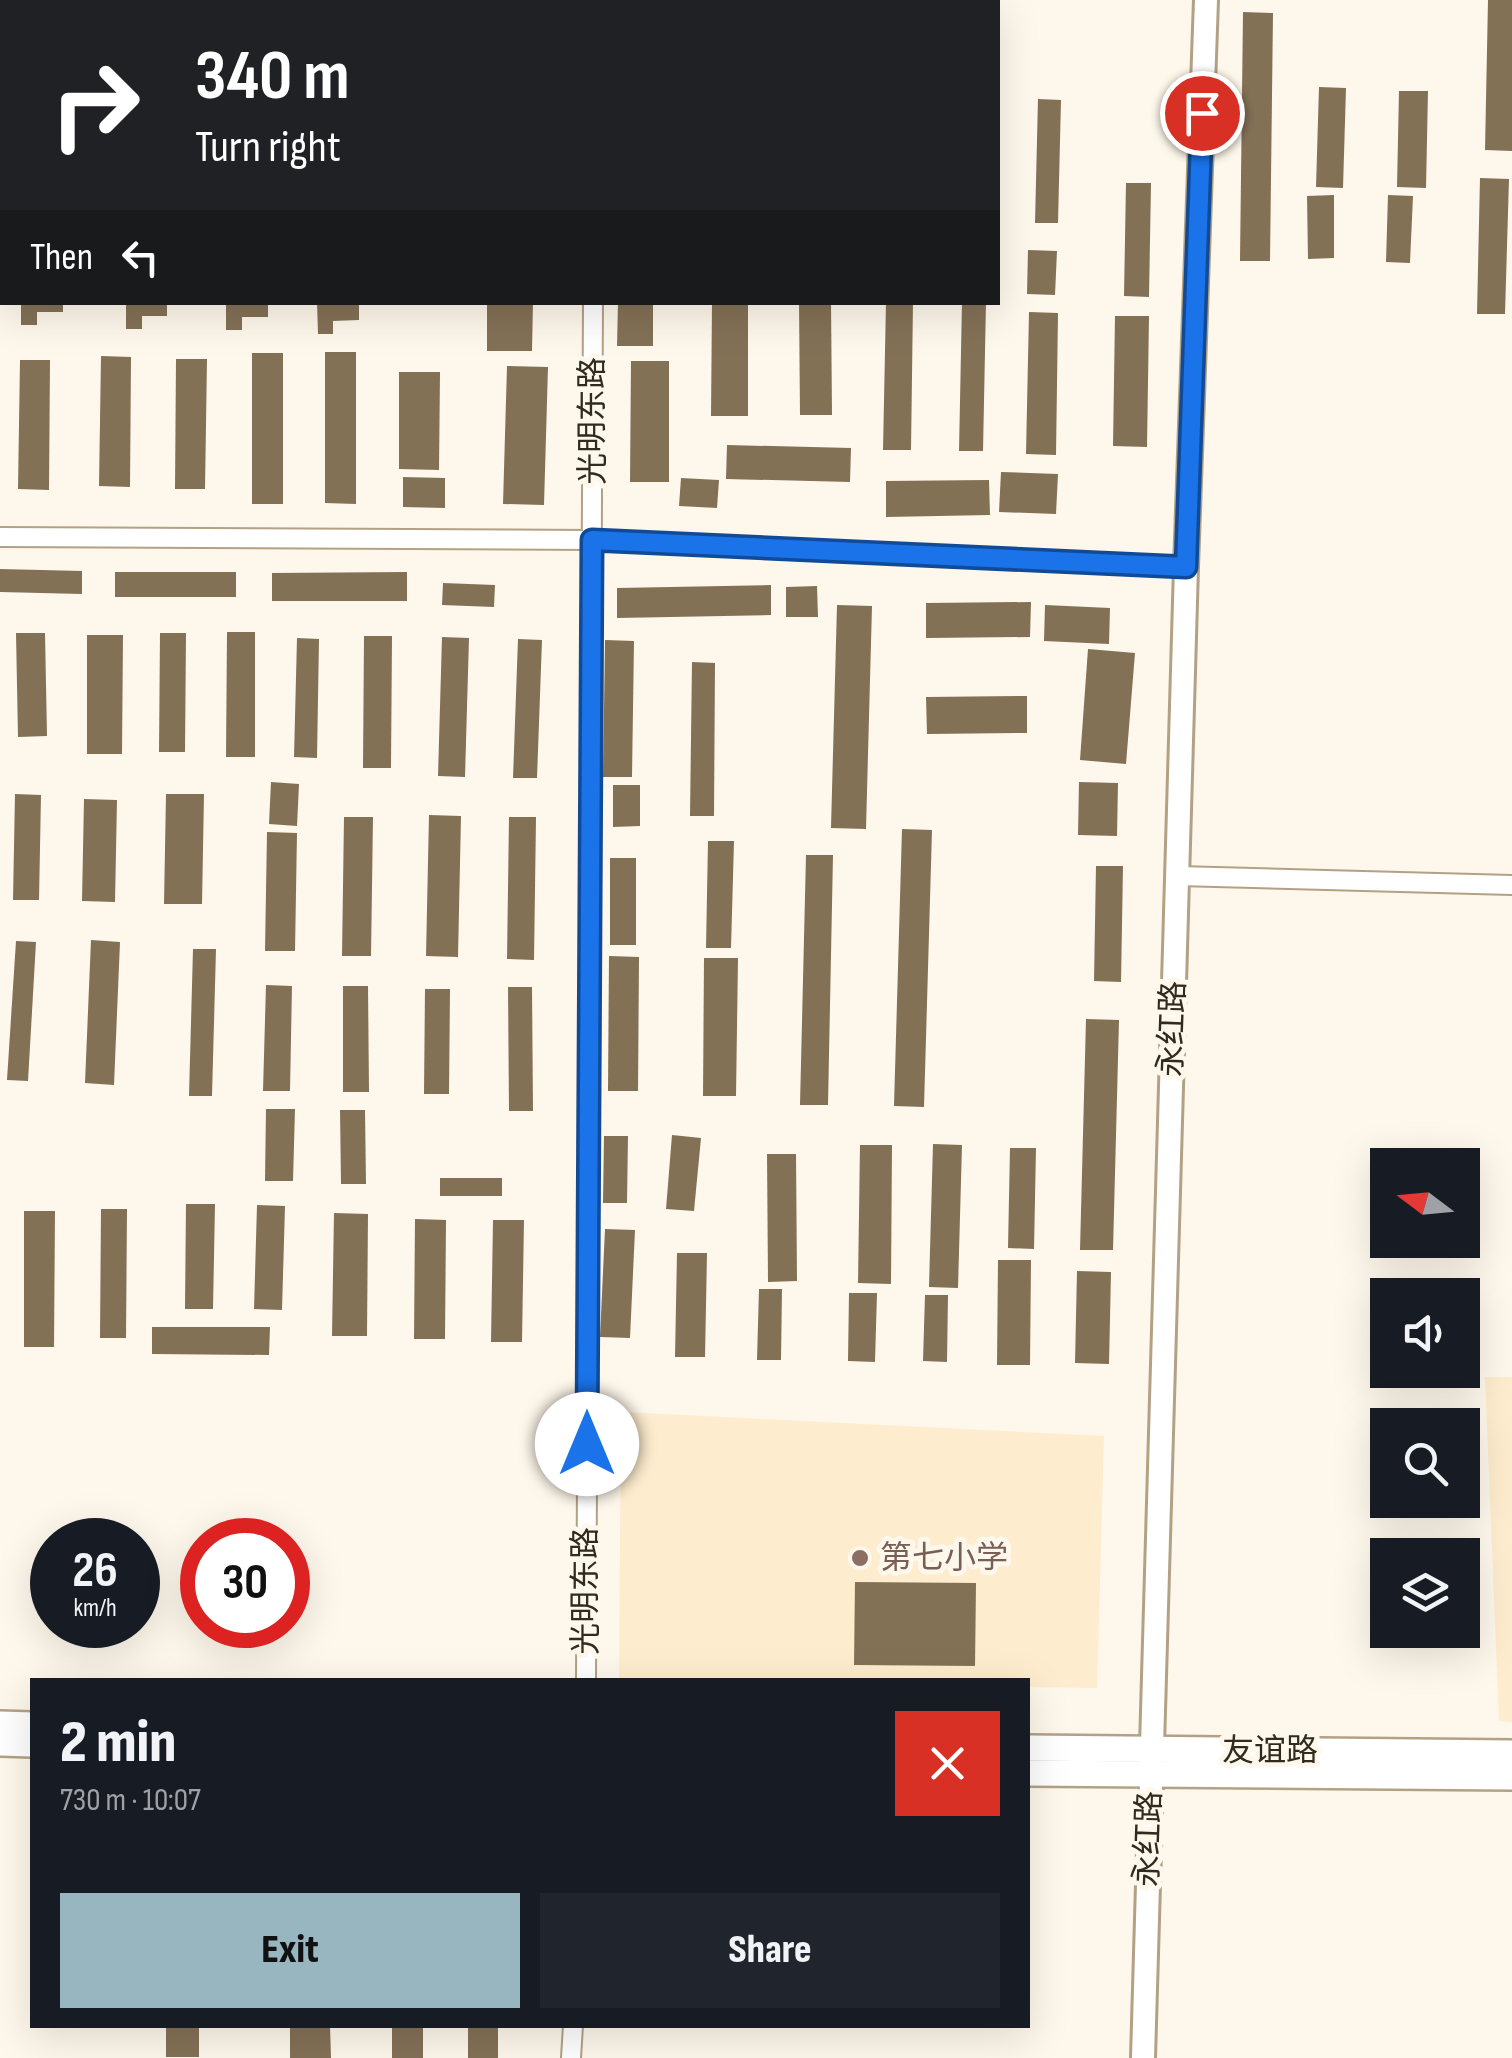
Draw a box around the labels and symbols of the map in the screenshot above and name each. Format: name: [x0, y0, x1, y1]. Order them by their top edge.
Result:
pin: [1160, 71, 1245, 156]
street label: 光明东路: [574, 357, 613, 485]
street label: 永红路: [1152, 980, 1194, 1078]
north arrow: [1370, 1148, 1480, 1258]
position arrow: [535, 1392, 639, 1496]
speed limit sign: 30: [180, 1518, 310, 1648]
street label: 光明东路: [567, 1527, 606, 1655]
place label: 第七小学: [880, 1539, 1008, 1578]
marker: 第七小学: [849, 1547, 871, 1569]
street label: 友谊路: [1222, 1732, 1318, 1771]
street label: 永红路: [1128, 1790, 1170, 1888]

